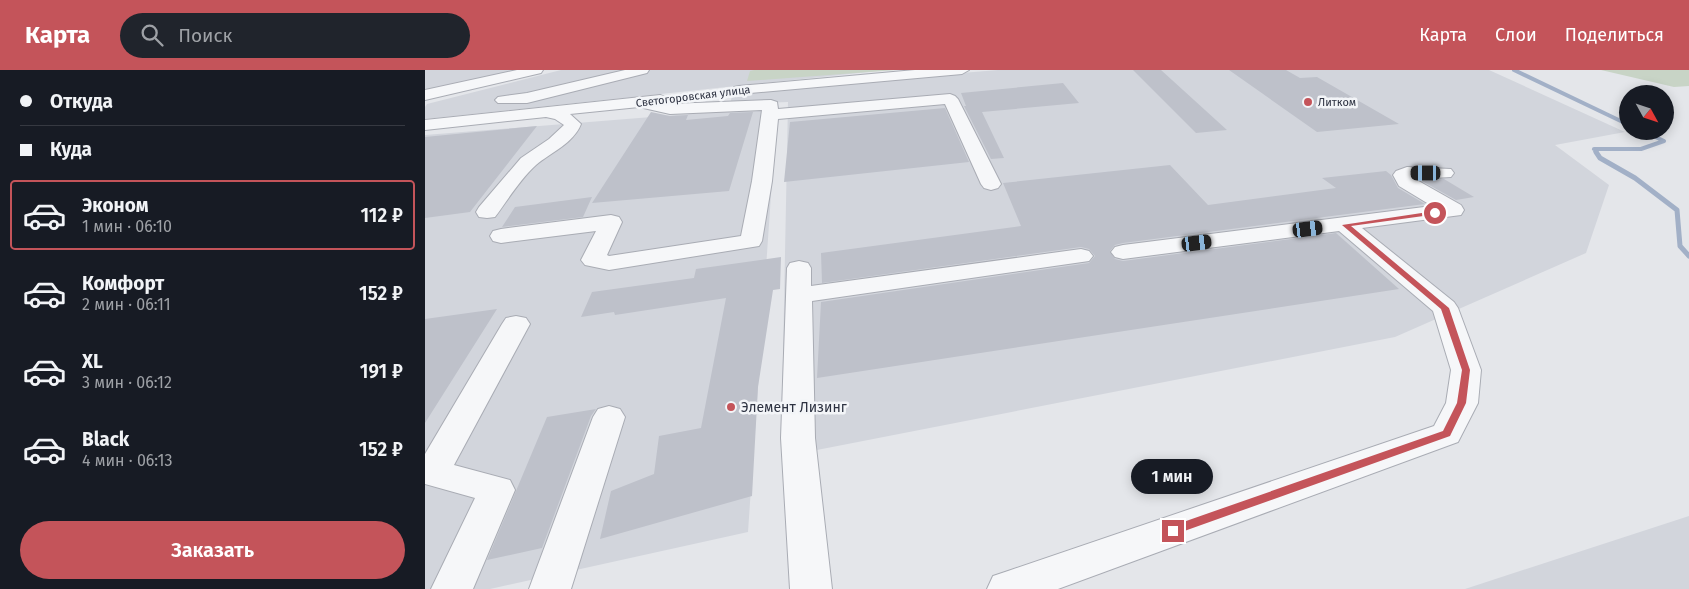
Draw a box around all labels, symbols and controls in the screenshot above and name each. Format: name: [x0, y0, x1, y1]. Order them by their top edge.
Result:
search box: [120, 13, 470, 58]
text: Карта: [25, 21, 90, 49]
icon: search: [138, 21, 166, 49]
text: Поиск: [178, 24, 232, 47]
text: Карта: [1419, 24, 1467, 46]
text: Слои: [1495, 24, 1537, 46]
text: Поделиться: [1565, 24, 1664, 46]
street label: Светогоровская улица: [635, 83, 751, 110]
north arrow: [1619, 85, 1674, 140]
map controls: [1619, 85, 1674, 140]
text: Откуда: [50, 90, 113, 113]
marker: Литком: [1302, 96, 1314, 108]
place label: Литком: [1318, 96, 1356, 109]
text: Куда: [50, 138, 92, 161]
car: [1411, 166, 1441, 181]
icon: car: [22, 193, 67, 238]
text: Эконом: [82, 194, 149, 217]
route start: [1424, 202, 1446, 224]
text: 112 ₽: [360, 204, 403, 227]
text: 1 мин · 06:10: [82, 217, 172, 236]
car: [1292, 220, 1323, 238]
car: [1181, 234, 1212, 252]
icon: car: [22, 271, 67, 316]
text: Комфорт: [82, 272, 164, 295]
text: 152 ₽: [359, 282, 403, 305]
text: 2 мин · 06:11: [82, 295, 171, 314]
icon: car: [22, 349, 67, 394]
text: XL: [82, 350, 103, 373]
text: 191 ₽: [360, 360, 403, 383]
text: 3 мин · 06:12: [82, 373, 172, 392]
place label: Элемент Лизинг: [741, 399, 847, 416]
marker: Элемент Лизинг: [725, 401, 737, 413]
icon: car: [22, 427, 67, 472]
text: Black: [82, 428, 129, 451]
text: 152 ₽: [359, 438, 403, 461]
text: 4 мин · 06:13: [82, 451, 172, 470]
callout: 1 мин: [1132, 458, 1214, 494]
text: 1 мин: [1152, 467, 1192, 486]
route end: [1162, 520, 1184, 542]
button: Заказать: [20, 521, 405, 579]

